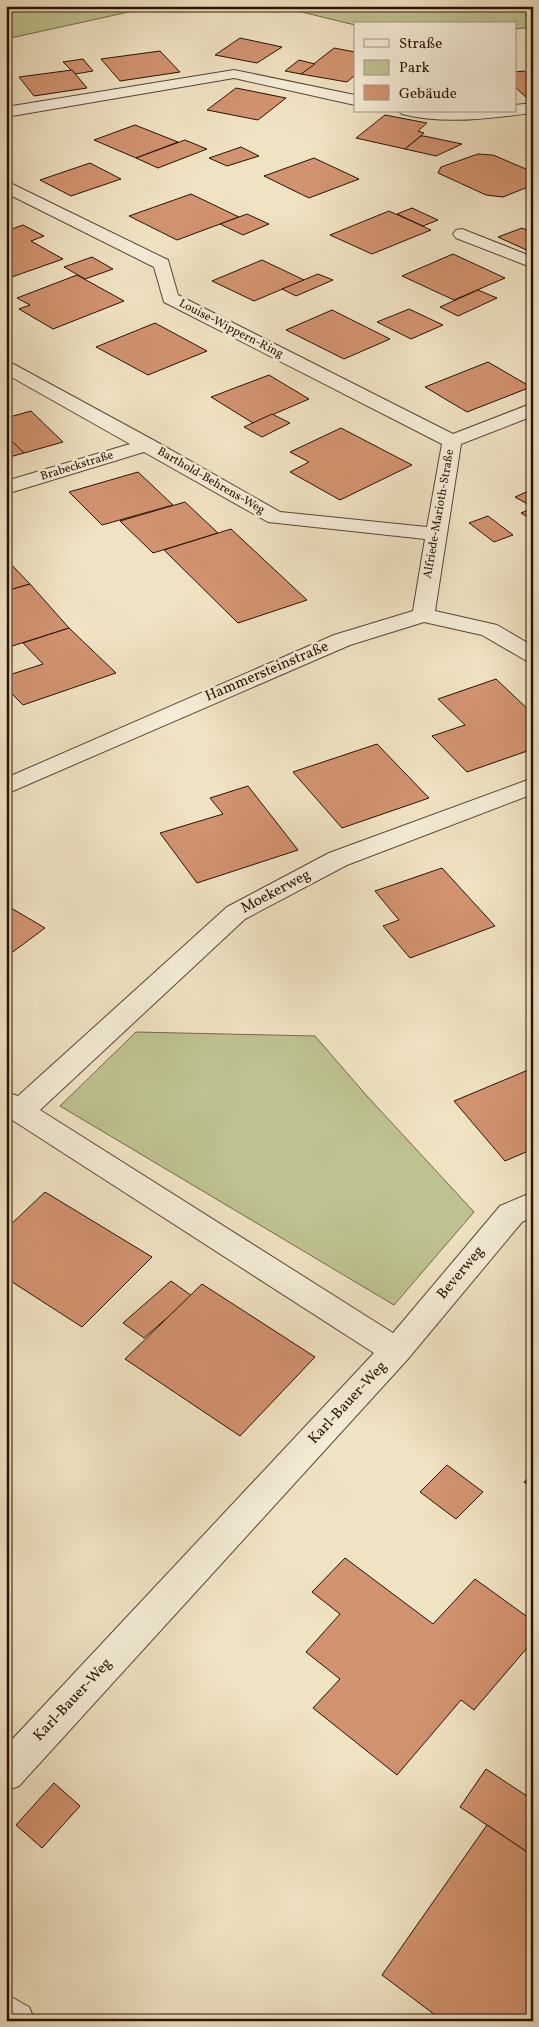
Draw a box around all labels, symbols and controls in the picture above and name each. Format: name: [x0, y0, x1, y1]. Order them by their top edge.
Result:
legend: [354, 22, 516, 112]
text: Straße: [399, 34, 442, 55]
text: Park: [399, 58, 430, 79]
text: Gebäude: [399, 84, 457, 105]
street label: Louise-Wippern-Ring: [176, 296, 286, 362]
street label: Barthold-Behrens-Weg: [154, 444, 268, 518]
street label: Brabeckstraße: [39, 447, 116, 485]
street label: Alfriede-Marioth-Straße: [420, 448, 458, 580]
street label: Hammersteinstraße: [202, 636, 332, 708]
street label: Moekerweg: [237, 865, 315, 919]
street label: Beverweg: [432, 1242, 490, 1304]
street label: Karl-Bauer-Weg: [304, 1357, 392, 1449]
street label: Karl-Bauer-Weg: [29, 1654, 117, 1746]

